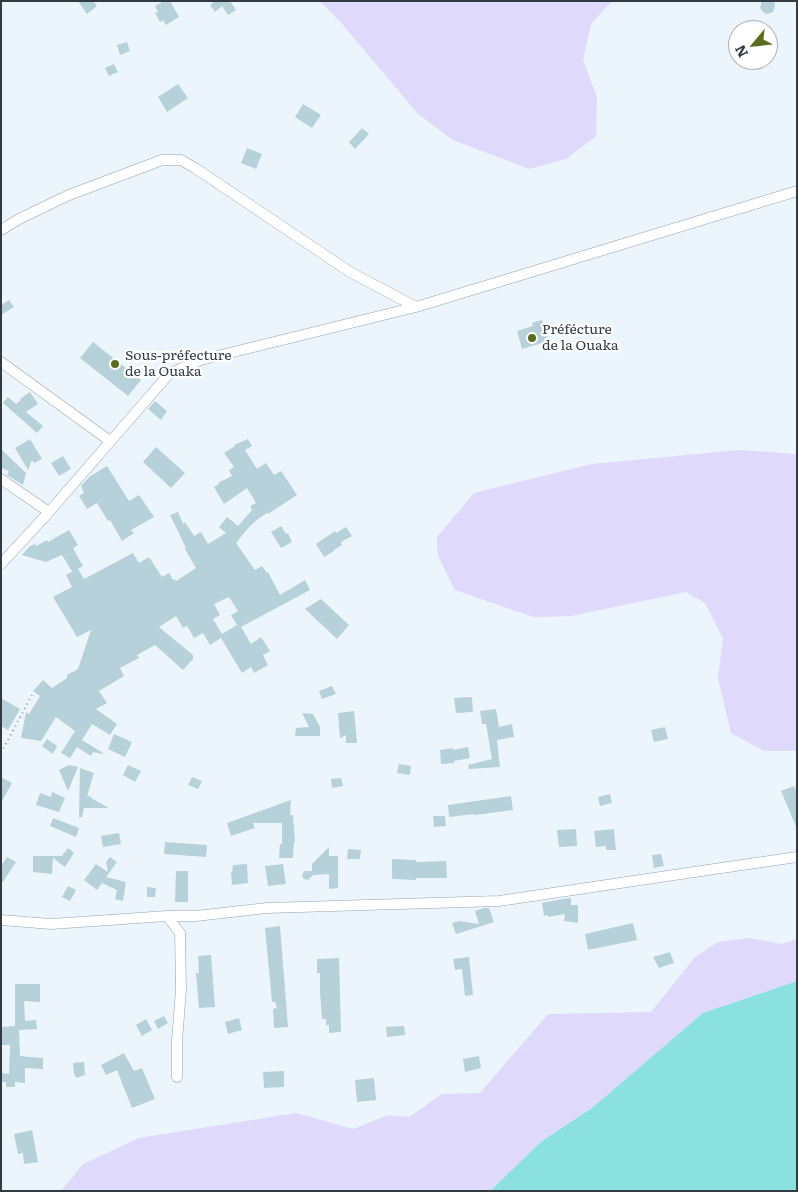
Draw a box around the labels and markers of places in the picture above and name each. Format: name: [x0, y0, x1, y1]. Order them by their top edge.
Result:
place label: Préfécture de la Ouaka: [542, 322, 619, 354]
marker: Préfécture de la Ouaka: [526, 332, 538, 344]
place label: Sous-préfecture de la Ouaka: [125, 348, 232, 381]
marker: Sous-préfecture de la Ouaka: [109, 358, 121, 370]

